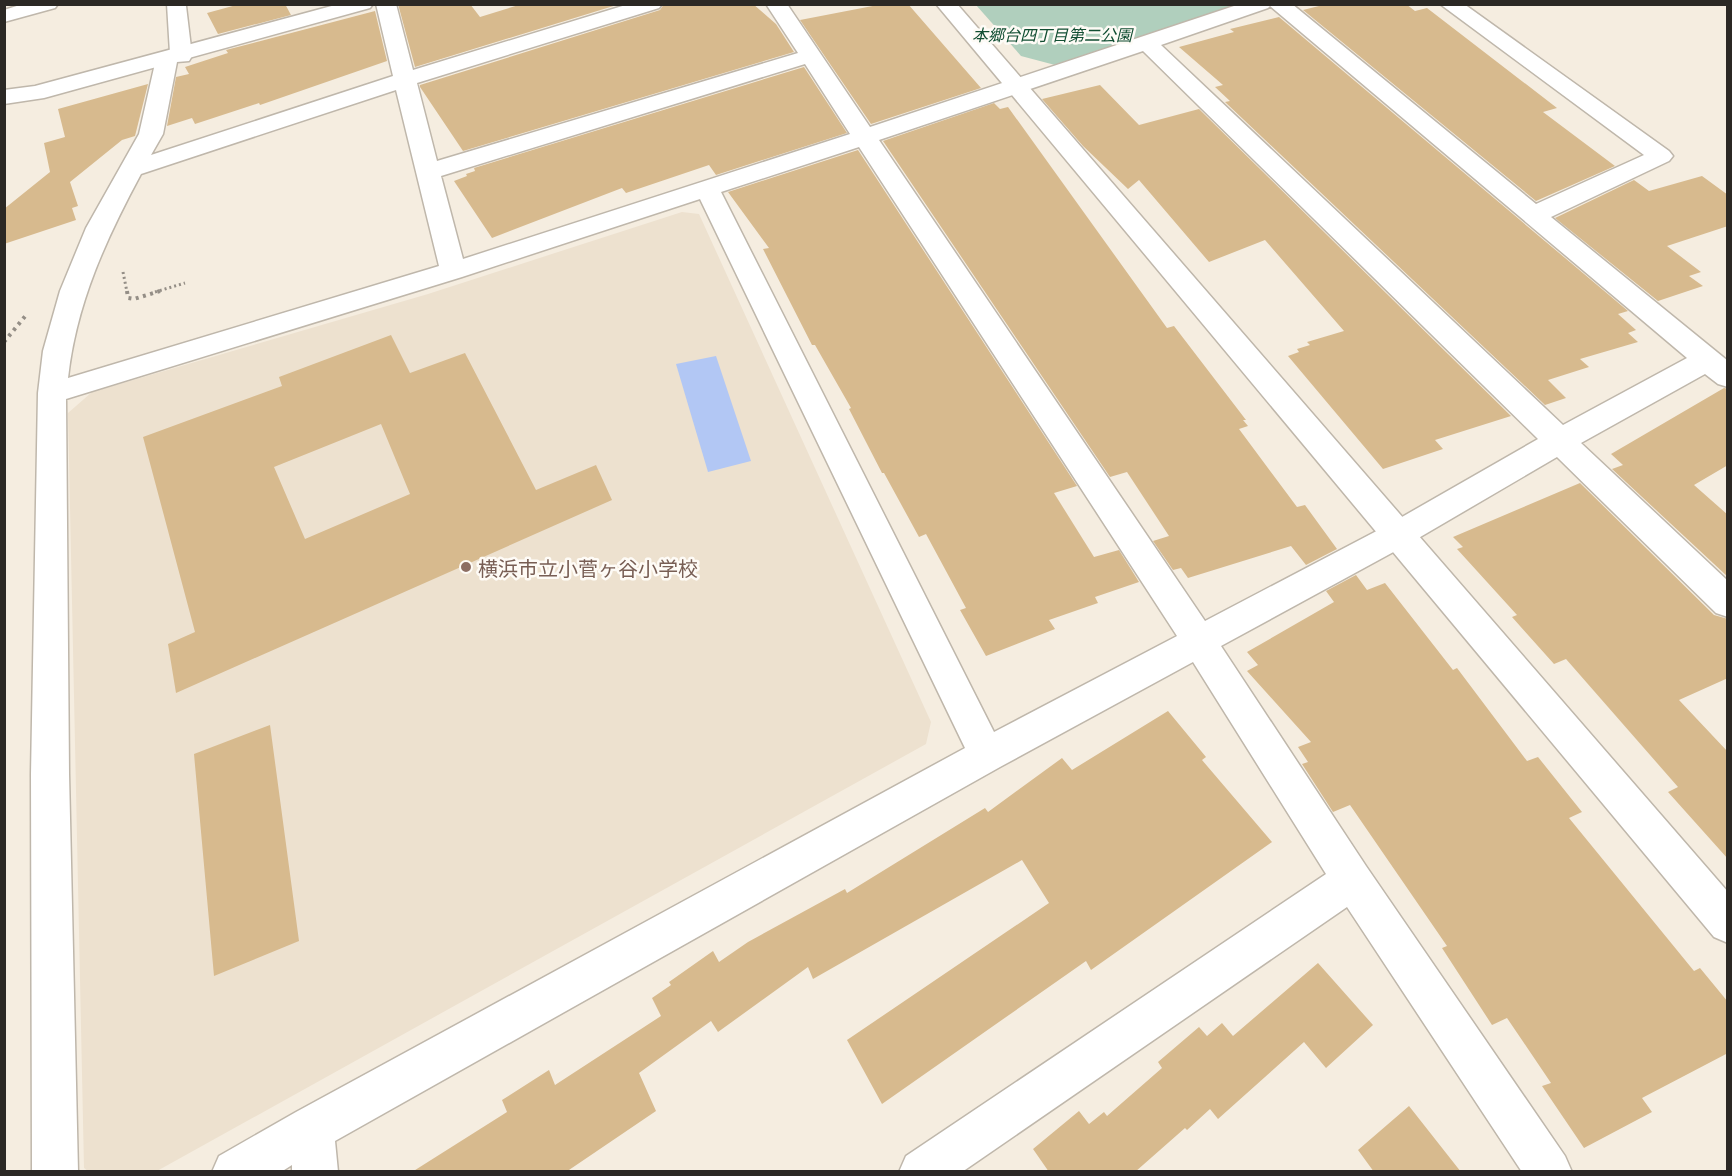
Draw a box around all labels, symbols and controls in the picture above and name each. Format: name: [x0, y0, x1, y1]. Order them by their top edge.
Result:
park label: 本郷台四丁目第二公園: [972, 24, 1134, 45]
place label: 横浜市立小菅ヶ谷小学校: [478, 554, 698, 581]
marker: 横浜市立小菅ヶ谷小学校: [459, 560, 473, 574]

